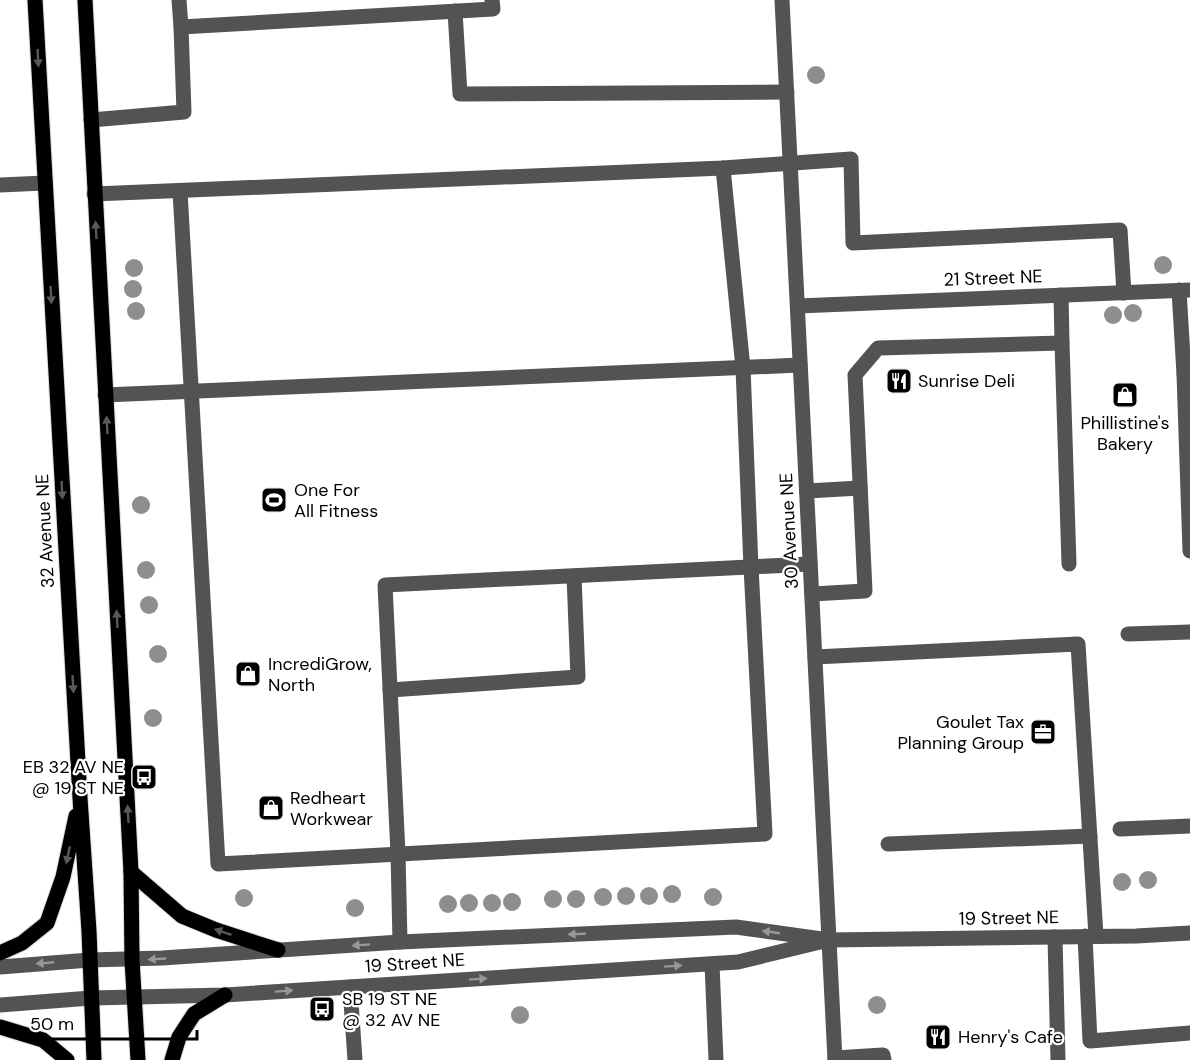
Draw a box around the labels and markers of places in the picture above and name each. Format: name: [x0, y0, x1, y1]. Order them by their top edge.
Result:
restaurant icon: Sunrise Deli: [884, 366, 914, 396]
place label: Sunrise Deli: [918, 369, 1015, 393]
shop icon: Phillistine's Bakery: [1110, 380, 1140, 410]
place label: Phillistine's Bakery: [1080, 411, 1170, 456]
place label: One For All Fitness: [294, 478, 378, 523]
sports icon: One For All Fitness: [259, 485, 289, 515]
place label: IncrediGrow, North: [268, 652, 372, 697]
shop icon: IncrediGrow, North: [233, 659, 263, 689]
place label: Goulet Tax Planning Group: [897, 710, 1024, 755]
office icon: Goulet Tax Planning Group: [1028, 717, 1058, 747]
place label: EB 32 AV NE @ 19 ST NE: [23, 755, 124, 800]
bus stop icon: EB 32 AV NE @ 19 ST NE: [129, 762, 159, 792]
place label: Redheart Workwear: [290, 786, 373, 831]
shop icon: Redheart Workwear: [256, 793, 286, 823]
place label: SB 19 ST NE @ 32 AV NE: [342, 987, 440, 1032]
bus stop icon: SB 19 ST NE @ 32 AV NE: [307, 994, 337, 1024]
restaurant icon: Henry's Cafe: [923, 1022, 953, 1052]
place label: Henry's Cafe: [958, 1025, 1063, 1049]

